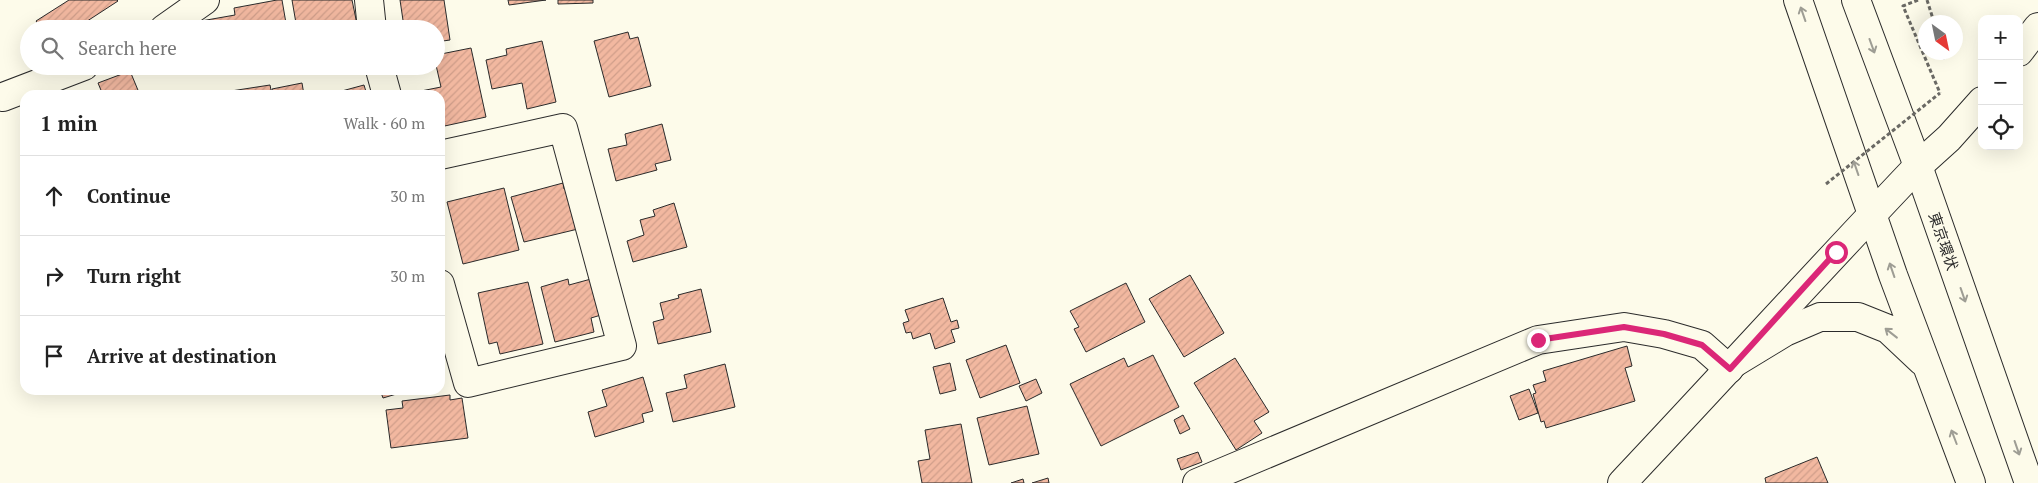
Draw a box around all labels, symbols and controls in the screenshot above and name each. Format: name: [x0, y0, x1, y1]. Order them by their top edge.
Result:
one-way arrow: [1798, 7, 1807, 23]
north arrow: [1918, 15, 1963, 60]
map controls: [1978, 15, 2023, 150]
button: +: [1978, 15, 2023, 60]
search box: [20, 20, 445, 75]
icon: search: [38, 34, 66, 62]
text: Search here: [78, 35, 177, 60]
one-way arrow: [1868, 38, 1877, 53]
button: −: [1978, 60, 2023, 105]
button: locate: [1978, 105, 2023, 150]
text: 1 min: [40, 109, 97, 137]
text: Walk · 60 m: [344, 112, 425, 134]
one-way arrow: [1851, 160, 1861, 176]
icon: ahead: [40, 182, 68, 210]
text: Continue: [87, 183, 171, 208]
text: 30 m: [390, 185, 425, 207]
street label: 東京環状: [1925, 209, 1963, 273]
route start: [1825, 241, 1848, 264]
icon: right: [40, 262, 68, 290]
text: Turn right: [87, 263, 181, 288]
one-way arrow: [1887, 263, 1896, 279]
text: 30 m: [390, 265, 425, 287]
one-way arrow: [1959, 287, 1968, 302]
one-way arrow: [1885, 327, 1898, 338]
route end: [1527, 329, 1550, 352]
icon: arrive: [40, 342, 68, 370]
text: Arrive at destination: [87, 343, 276, 368]
one-way arrow: [1949, 430, 1958, 446]
one-way arrow: [2012, 440, 2022, 456]

